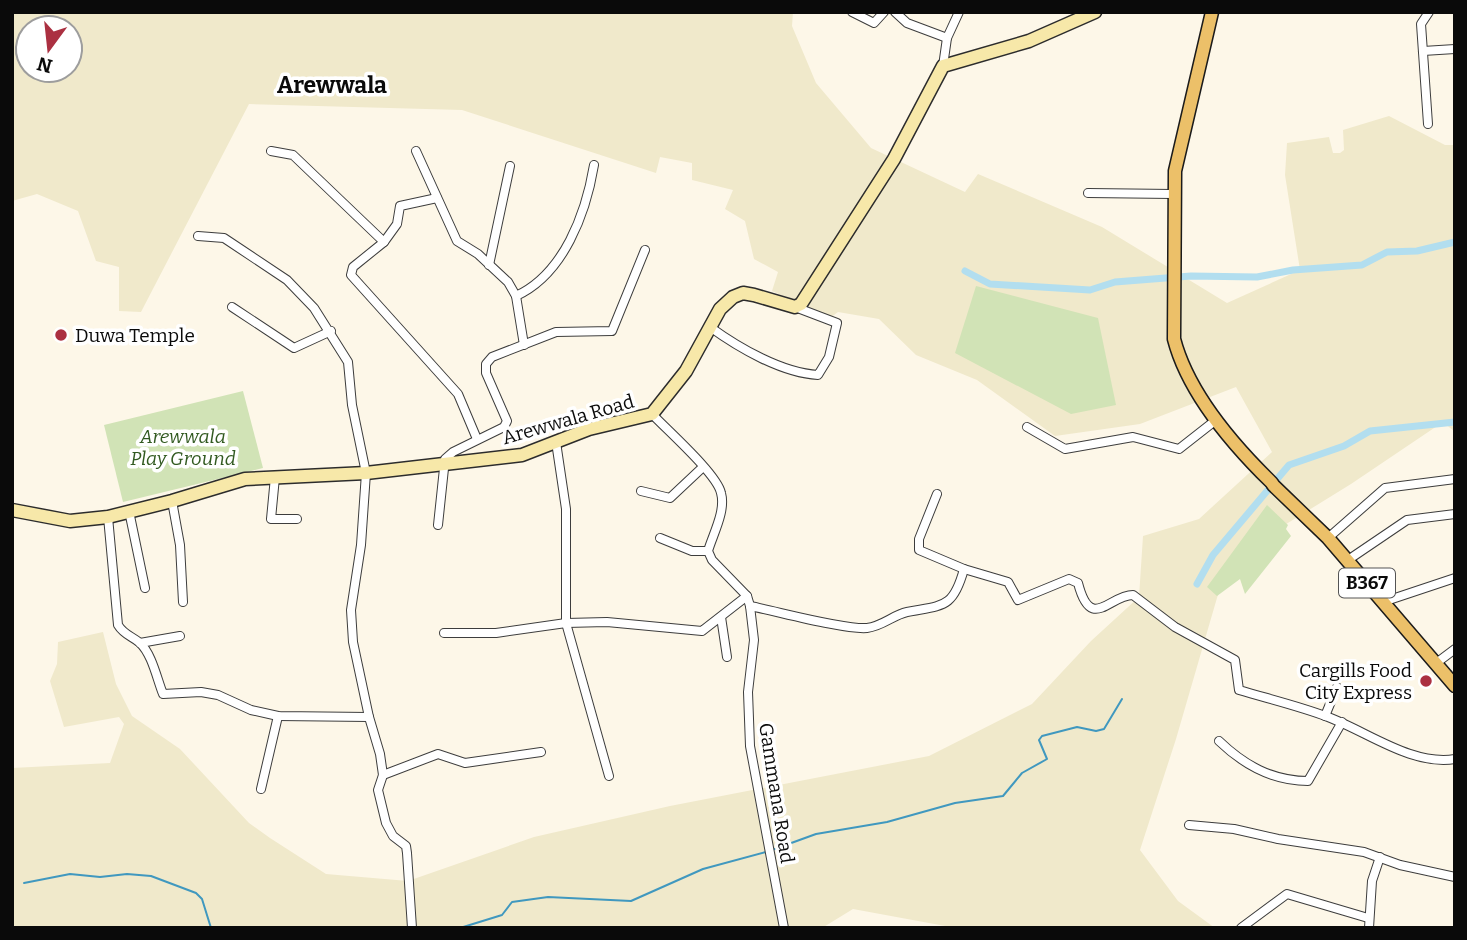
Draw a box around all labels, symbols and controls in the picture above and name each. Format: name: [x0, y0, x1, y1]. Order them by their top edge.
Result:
north arrow: [14, 14, 84, 84]
text: N: [34, 52, 55, 78]
district label: Arewwala: [277, 71, 387, 99]
place label: Duwa Temple: [75, 324, 195, 347]
marker: Duwa Temple: [53, 327, 69, 343]
street label: Arewwala Road: [500, 390, 637, 449]
park label: Arewwala Play Ground: [130, 425, 236, 470]
road number: B367: [1339, 568, 1395, 598]
place label: Cargills Food City Express: [1299, 659, 1412, 704]
marker: Cargills Food City Express: [1418, 673, 1434, 689]
street label: Gammana Road: [754, 721, 799, 865]

